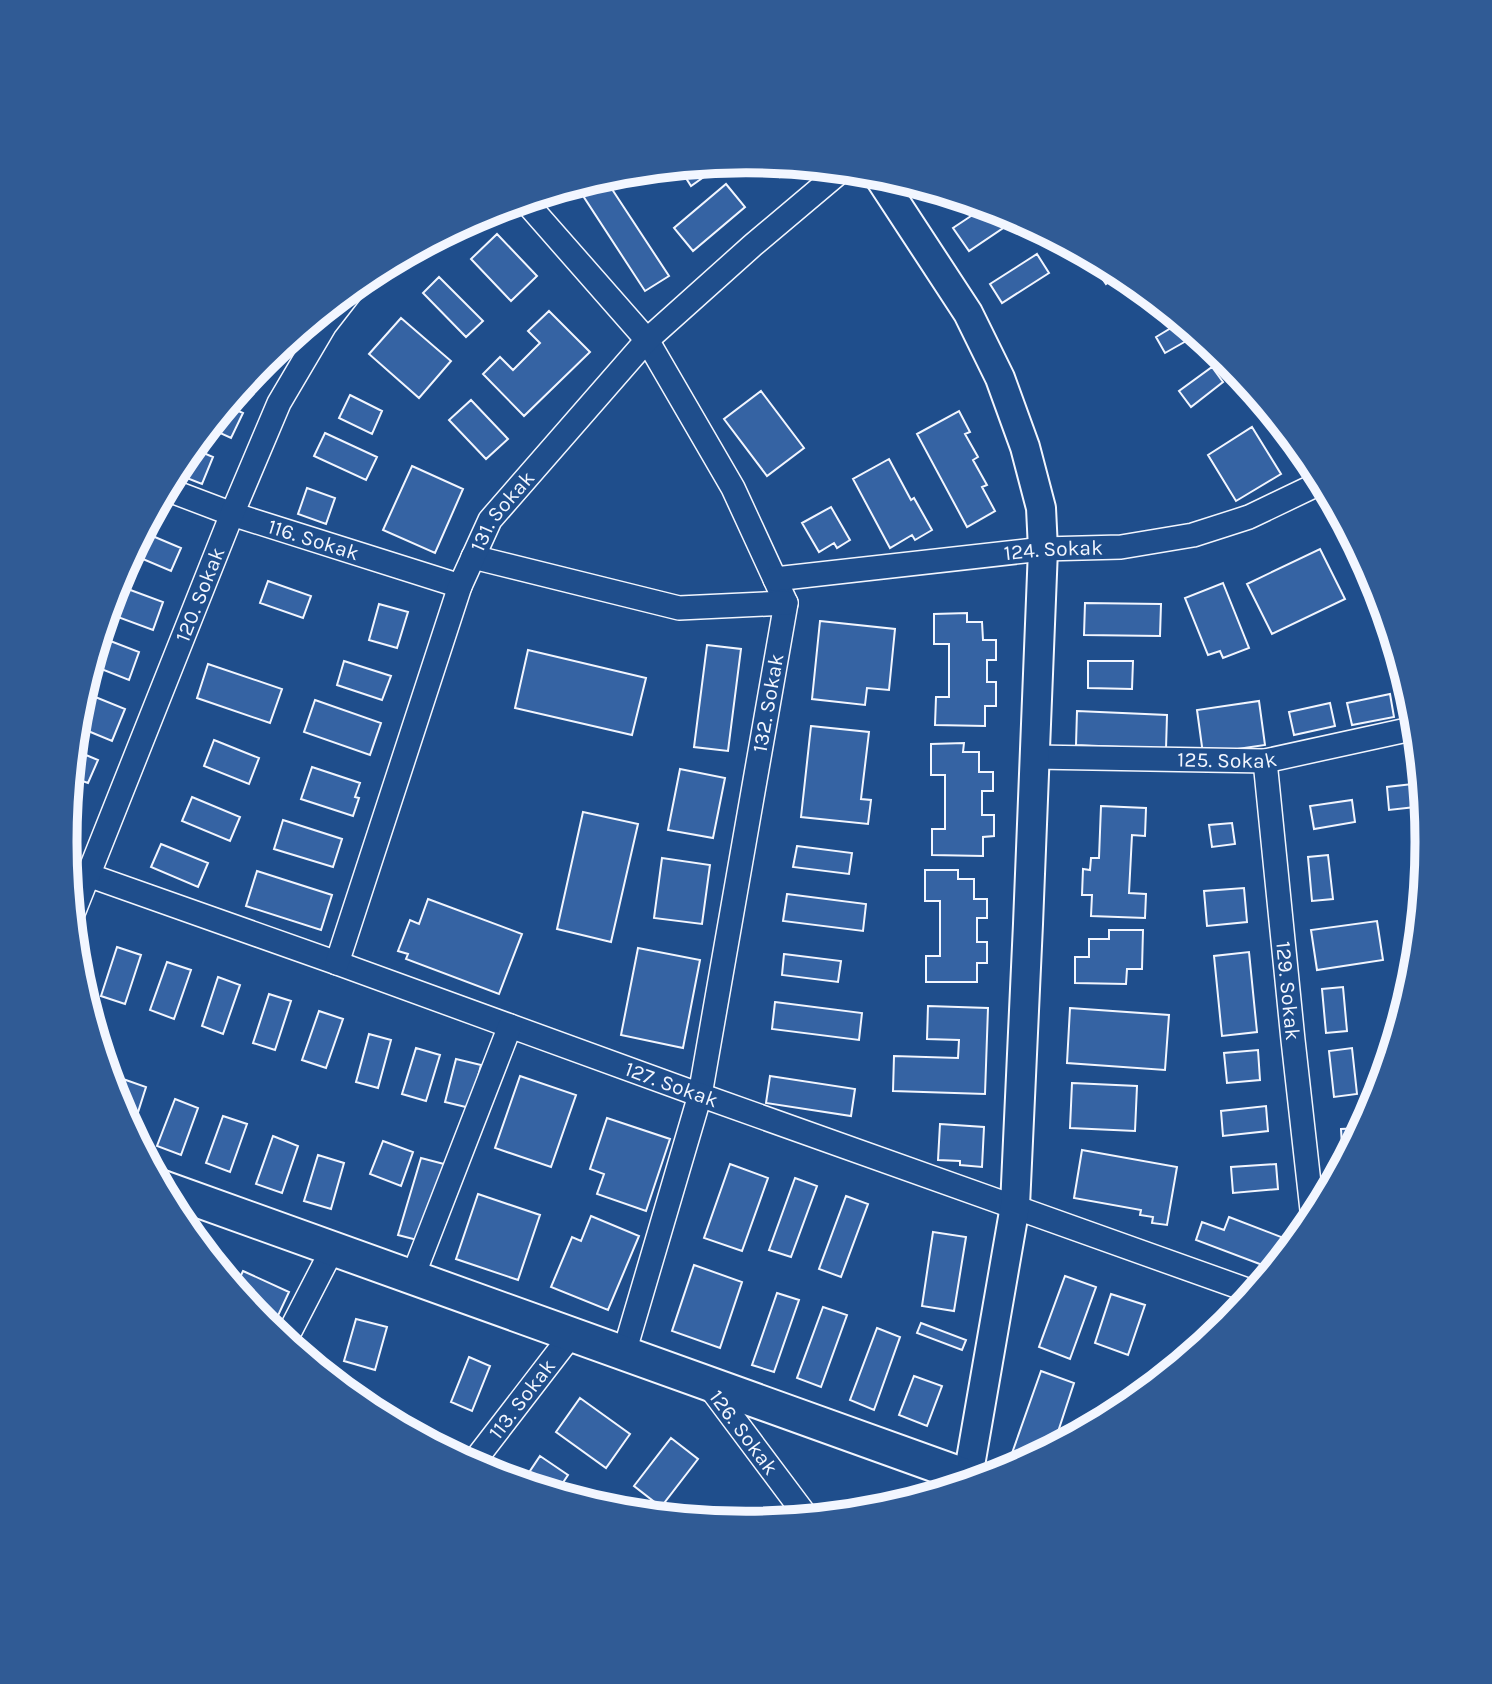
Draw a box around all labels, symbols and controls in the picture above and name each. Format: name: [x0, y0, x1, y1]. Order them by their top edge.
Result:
street label: 131. Sokak: [465, 466, 539, 555]
street label: 116. Sokak: [265, 514, 362, 565]
street label: 124. Sokak: [1003, 535, 1103, 565]
street label: 120. Sokak: [170, 544, 230, 645]
street label: 132. Sokak: [748, 652, 788, 754]
street label: 125. Sokak: [1177, 747, 1279, 773]
street label: 129. Sokak: [1271, 940, 1305, 1042]
street label: 127. Sokak: [622, 1057, 721, 1112]
street label: 113. Sokak: [484, 1354, 560, 1444]
street label: 126. Sokak: [704, 1385, 783, 1480]

